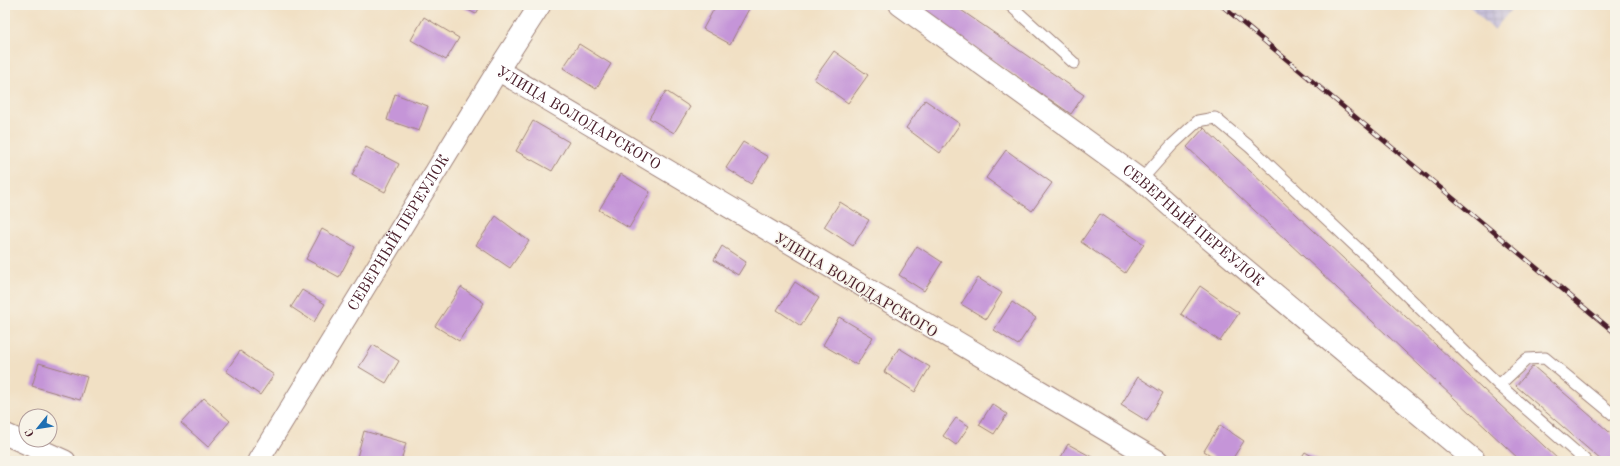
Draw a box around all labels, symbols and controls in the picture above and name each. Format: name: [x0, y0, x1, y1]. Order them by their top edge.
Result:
street label: УЛИЦА ВОЛОДАРСКОГО: [494, 65, 663, 173]
street label: СЕВЕРНЫЙ ПЕРЕУЛОК: [346, 153, 453, 314]
street label: СЕВЕРНЫЙ ПЕРЕУЛОК: [1119, 163, 1266, 290]
street label: УЛИЦА ВОЛОДАРСКОГО: [771, 232, 939, 341]
north arrow: [18, 408, 58, 448]
text: С: [24, 426, 37, 438]

